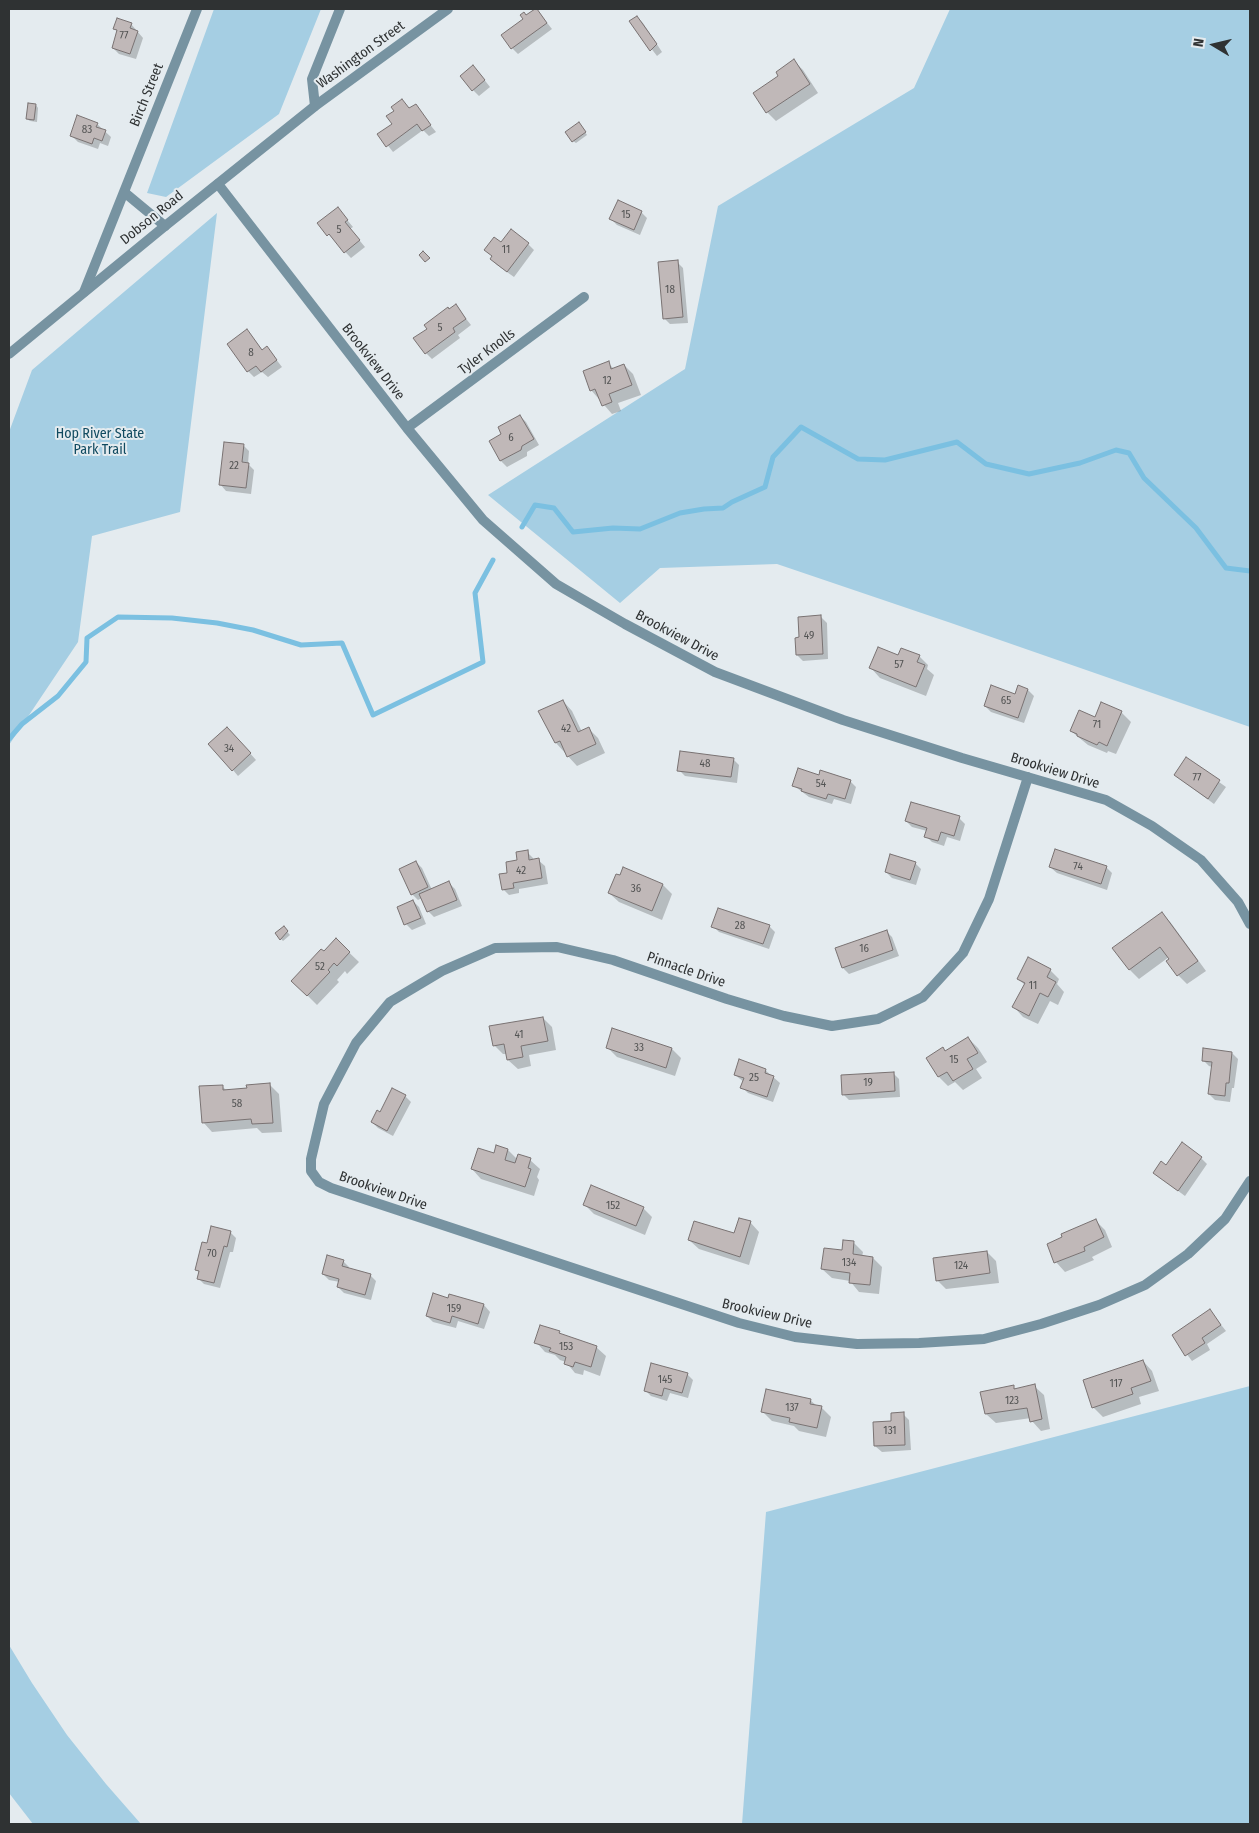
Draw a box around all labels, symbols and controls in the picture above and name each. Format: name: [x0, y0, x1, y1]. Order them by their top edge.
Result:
street label: Washington Street: [314, 17, 408, 93]
north arrow: [1189, 20, 1239, 70]
house number: 77: [120, 29, 128, 43]
text: N: [1190, 37, 1208, 48]
street label: Birch Street: [127, 61, 167, 129]
house number: 83: [82, 123, 92, 137]
street label: Dobson Road: [117, 188, 187, 248]
house number: 15: [621, 208, 631, 222]
house number: 5: [336, 223, 342, 237]
house number: 11: [502, 243, 510, 257]
house number: 18: [665, 283, 675, 297]
street label: Brookview Drive: [338, 321, 408, 403]
house number: 5: [437, 321, 443, 335]
street label: Tyler Knolls: [455, 325, 519, 379]
house number: 8: [248, 346, 254, 360]
house number: 12: [602, 374, 612, 388]
park label: Hop River State Park Trail: [56, 426, 144, 458]
house number: 6: [508, 431, 514, 445]
house number: 22: [229, 459, 239, 473]
street label: Brookview Drive: [632, 607, 722, 665]
house number: 49: [804, 629, 814, 643]
house number: 57: [894, 658, 904, 672]
house number: 65: [1001, 694, 1011, 708]
house number: 71: [1093, 718, 1101, 732]
house number: 42: [561, 722, 571, 736]
house number: 34: [224, 742, 234, 756]
street label: Brookview Drive: [1008, 749, 1102, 793]
house number: 48: [700, 757, 710, 771]
house number: 77: [1193, 771, 1201, 785]
house number: 54: [816, 777, 826, 791]
house number: 74: [1073, 860, 1083, 874]
house number: 42: [516, 864, 526, 878]
house number: 36: [631, 882, 641, 896]
house number: 28: [735, 919, 745, 933]
house number: 16: [859, 942, 869, 956]
street label: Pinnacle Drive: [645, 949, 727, 991]
house number: 52: [315, 960, 325, 974]
house number: 11: [1029, 979, 1037, 993]
house number: 41: [514, 1028, 524, 1042]
house number: 33: [634, 1041, 644, 1055]
house number: 15: [949, 1053, 959, 1067]
house number: 25: [749, 1071, 759, 1085]
house number: 19: [863, 1076, 873, 1090]
house number: 58: [232, 1097, 242, 1111]
street label: Brookview Drive: [337, 1168, 429, 1214]
house number: 152: [606, 1199, 620, 1213]
house number: 70: [207, 1247, 217, 1261]
house number: 134: [842, 1256, 856, 1270]
house number: 124: [954, 1259, 968, 1273]
street label: Brookview Drive: [720, 1295, 814, 1333]
house number: 159: [447, 1302, 461, 1316]
house number: 153: [559, 1340, 573, 1354]
house number: 145: [658, 1373, 672, 1387]
house number: 117: [1110, 1377, 1122, 1391]
house number: 123: [1005, 1394, 1019, 1408]
house number: 137: [785, 1401, 799, 1415]
house number: 131: [883, 1424, 897, 1438]

